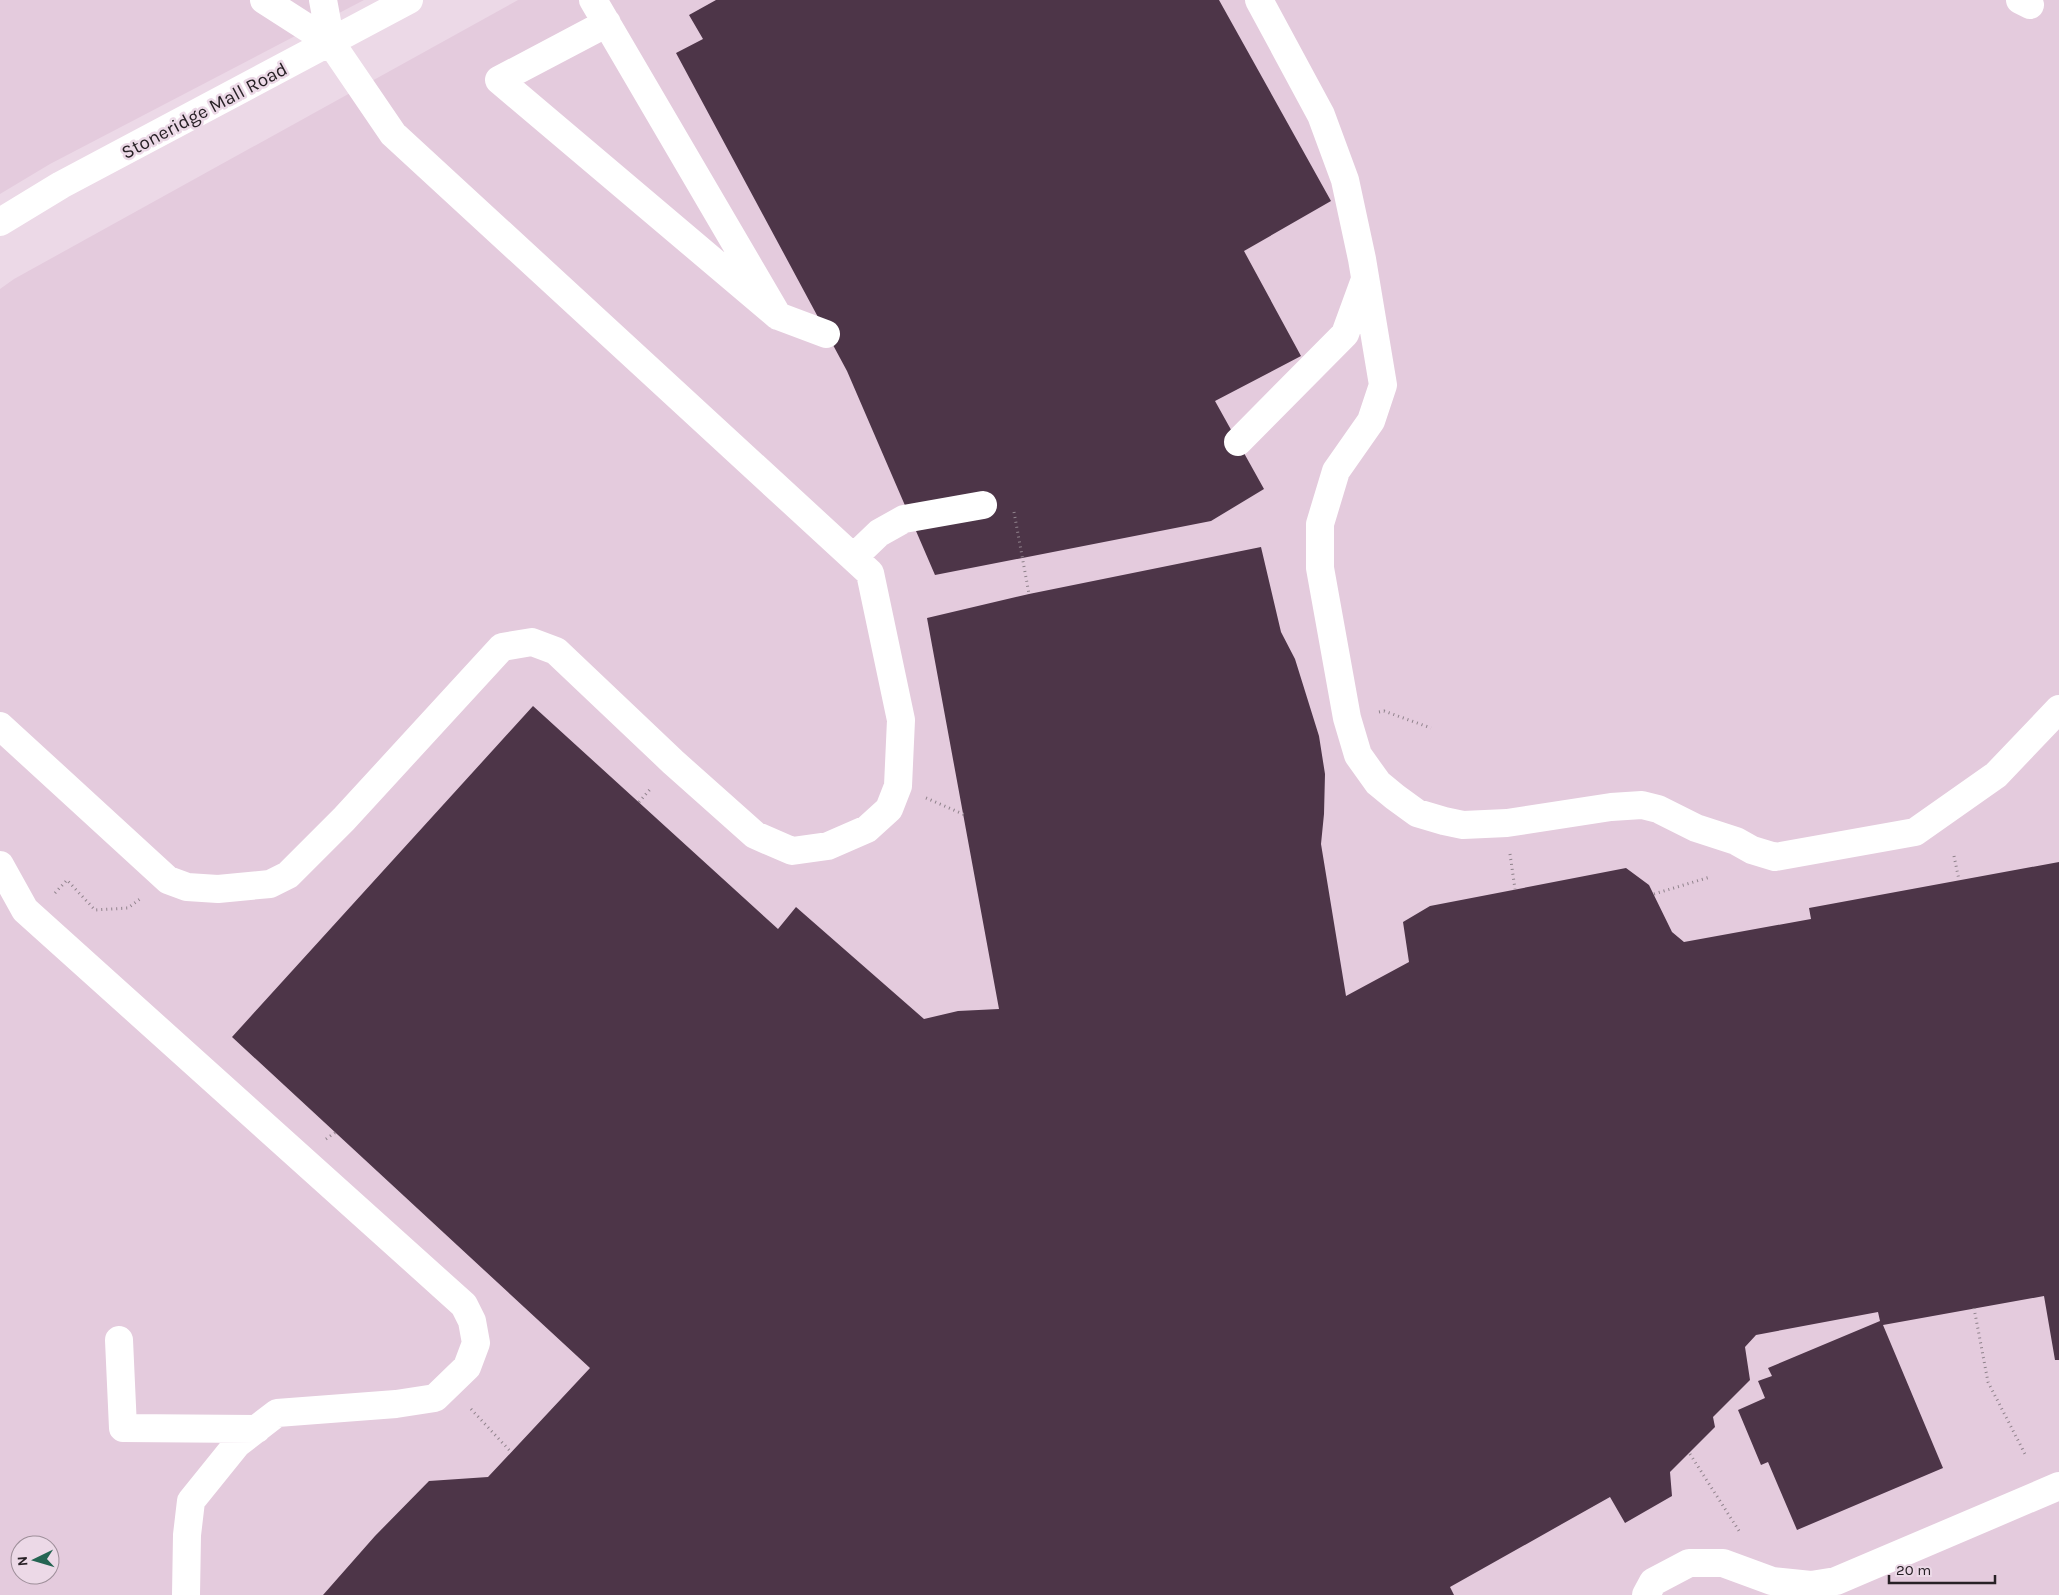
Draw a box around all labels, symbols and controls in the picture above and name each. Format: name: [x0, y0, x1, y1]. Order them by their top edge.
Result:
street label: Stoneridge Mall Road: [118, 58, 291, 164]
north arrow: [10, 1535, 60, 1585]
scale bar: [1889, 1552, 1995, 1584]
text: N: [14, 1555, 31, 1567]
text: 20 m: [1896, 1561, 1931, 1579]

